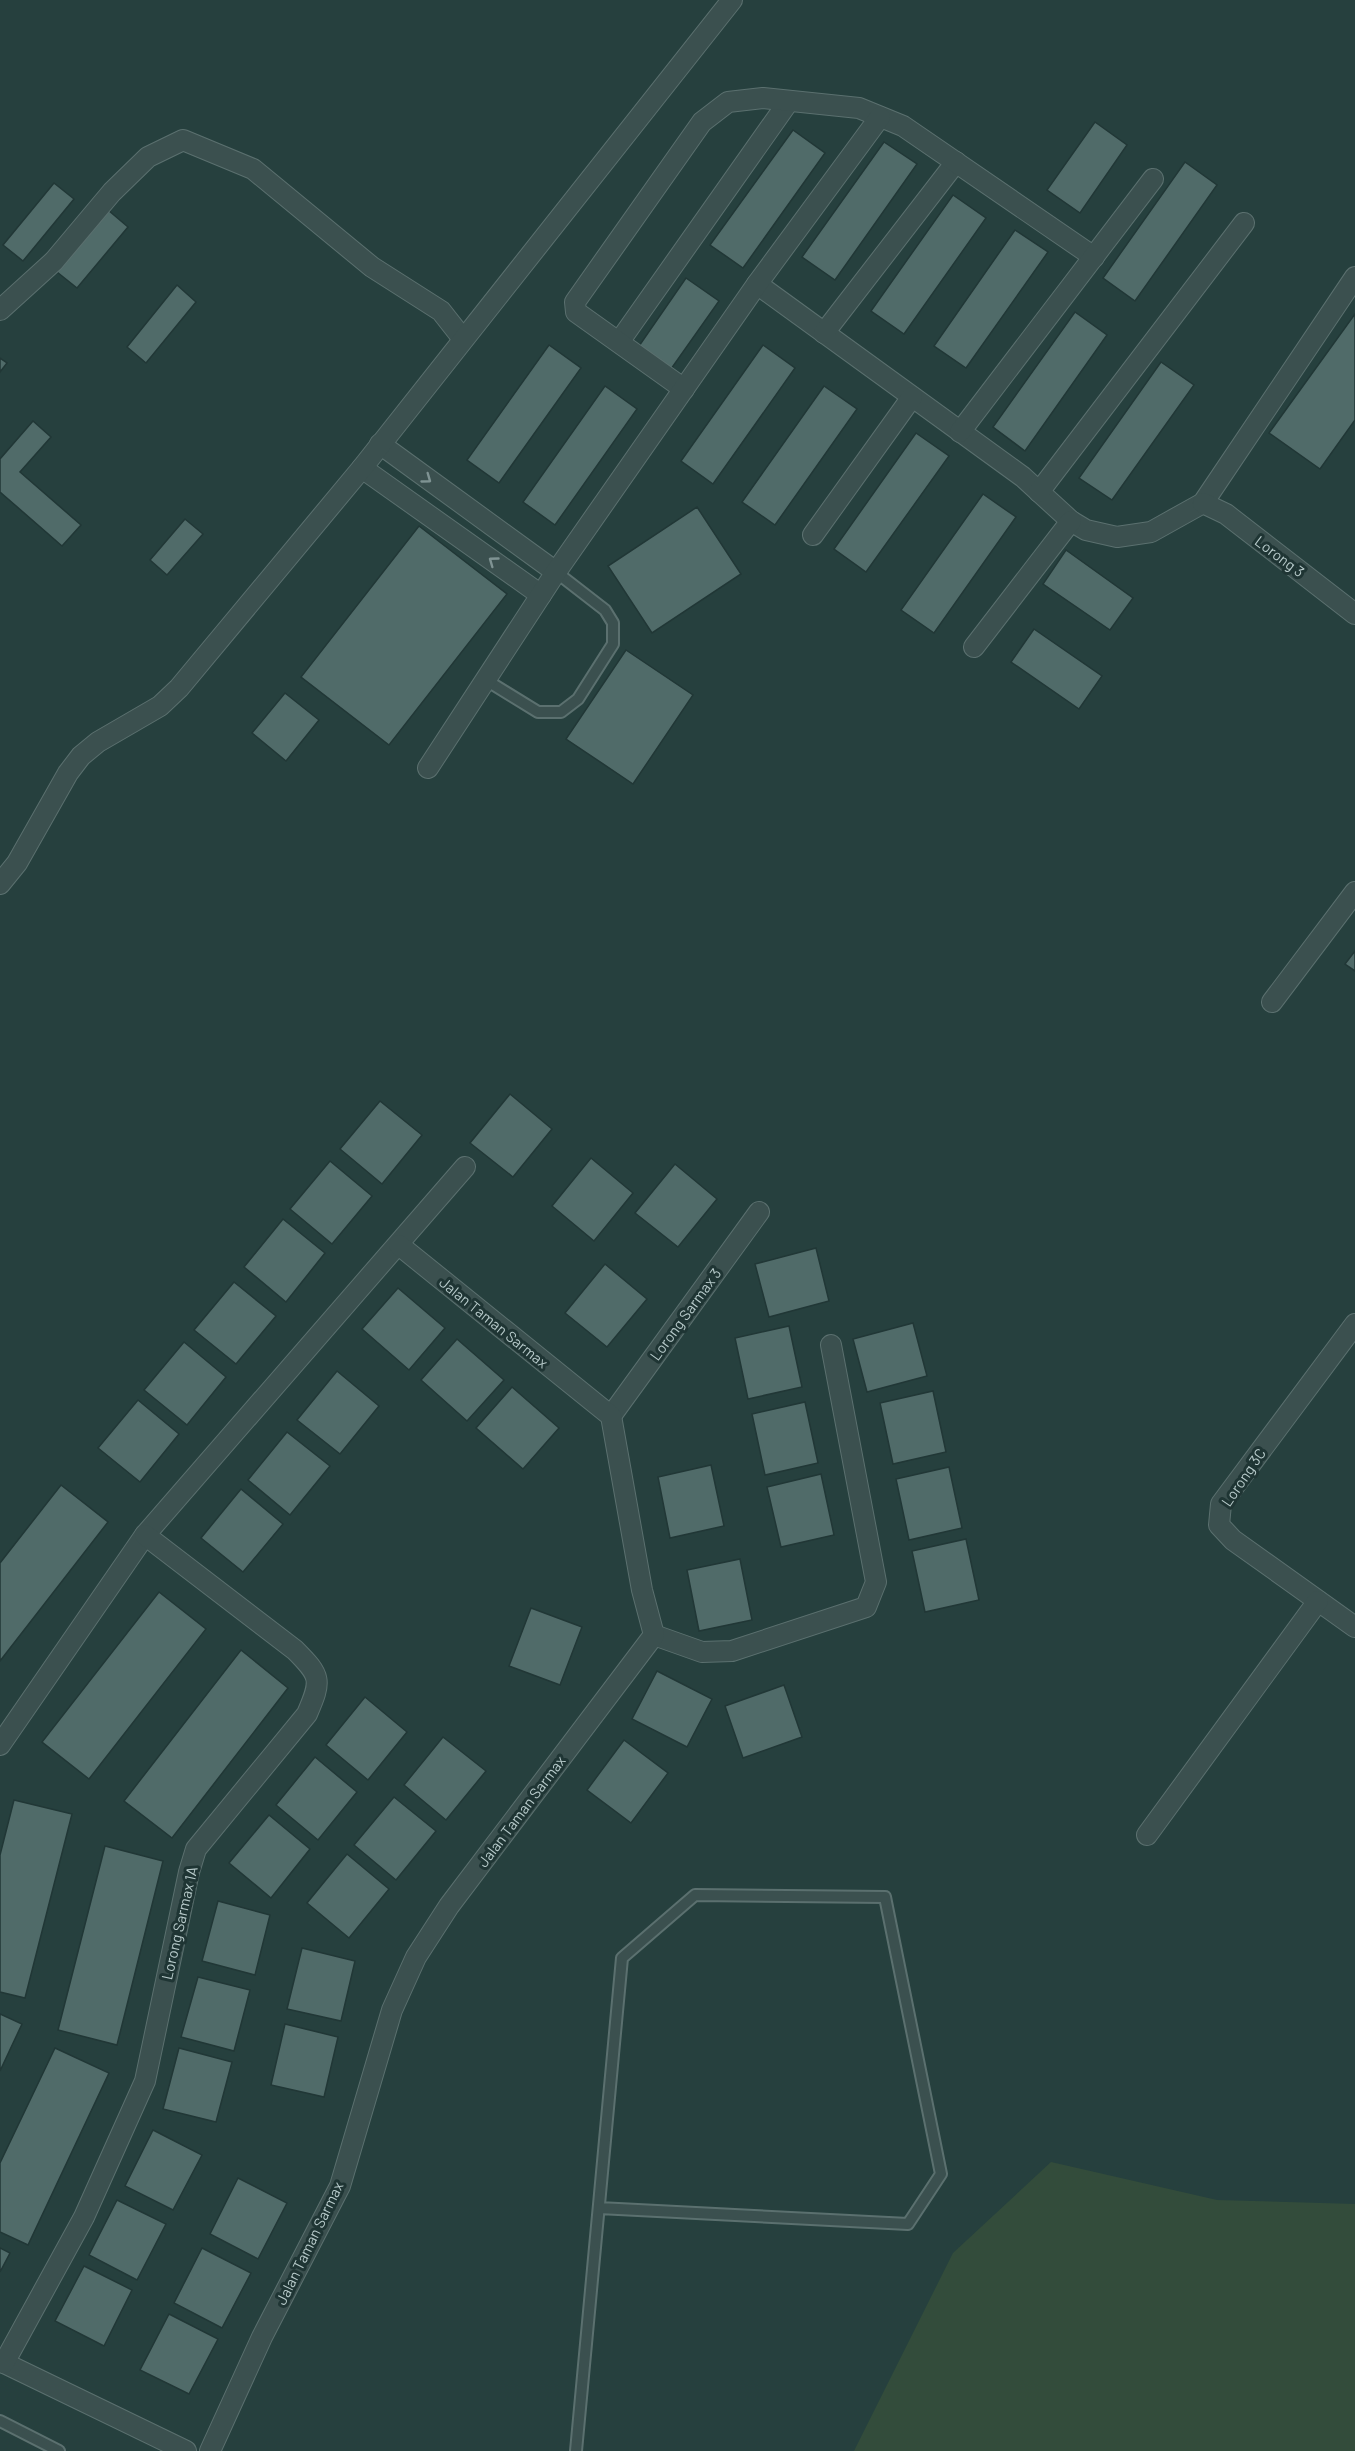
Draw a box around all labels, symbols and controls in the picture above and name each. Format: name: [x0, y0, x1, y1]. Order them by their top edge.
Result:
one-way arrow: [421, 471, 432, 482]
street label: Lorong 3: [1252, 532, 1308, 580]
one-way arrow: [488, 557, 499, 568]
street label: Lorong Sarmax 3: [646, 1265, 724, 1363]
street label: Jalan Taman Sarmax: [436, 1273, 552, 1371]
street label: Lorong 3C: [1217, 1445, 1269, 1509]
street label: Jalan Taman Sarmax: [473, 1752, 569, 1870]
street label: Lorong Sarmax 1A: [157, 1865, 201, 1981]
street label: Jalan Taman Sarmax: [271, 2179, 347, 2307]

